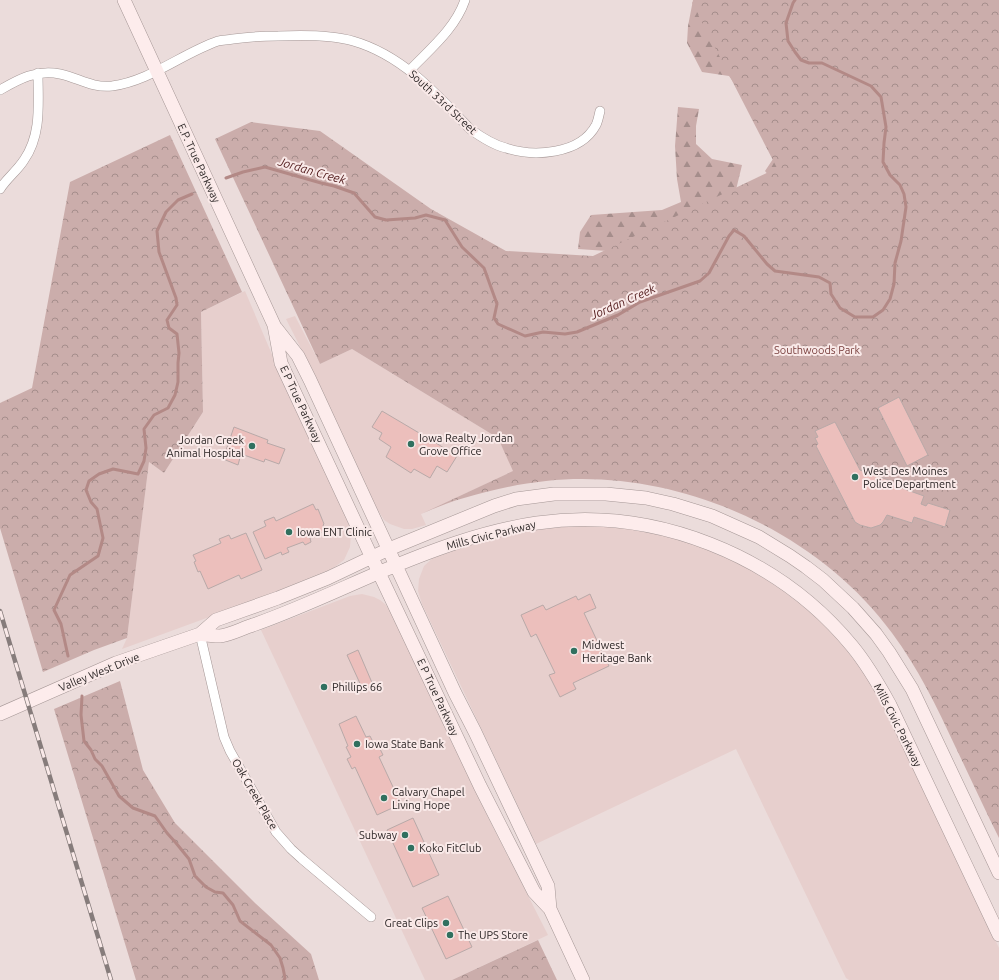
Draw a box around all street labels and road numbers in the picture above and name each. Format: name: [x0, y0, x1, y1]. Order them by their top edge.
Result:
street label: South 33rd Street: [407, 68, 480, 137]
street label: E.P. True Parkway: [175, 121, 223, 205]
street label: E P True Parkway: [278, 363, 324, 445]
street label: Mills Civic Parkway: [445, 518, 538, 552]
street label: Valley West Drive: [57, 650, 141, 694]
street label: E P True Parkway: [415, 656, 461, 738]
street label: Mills Civic Parkway: [872, 681, 924, 769]
street label: Oak Creek Place: [230, 756, 280, 832]

